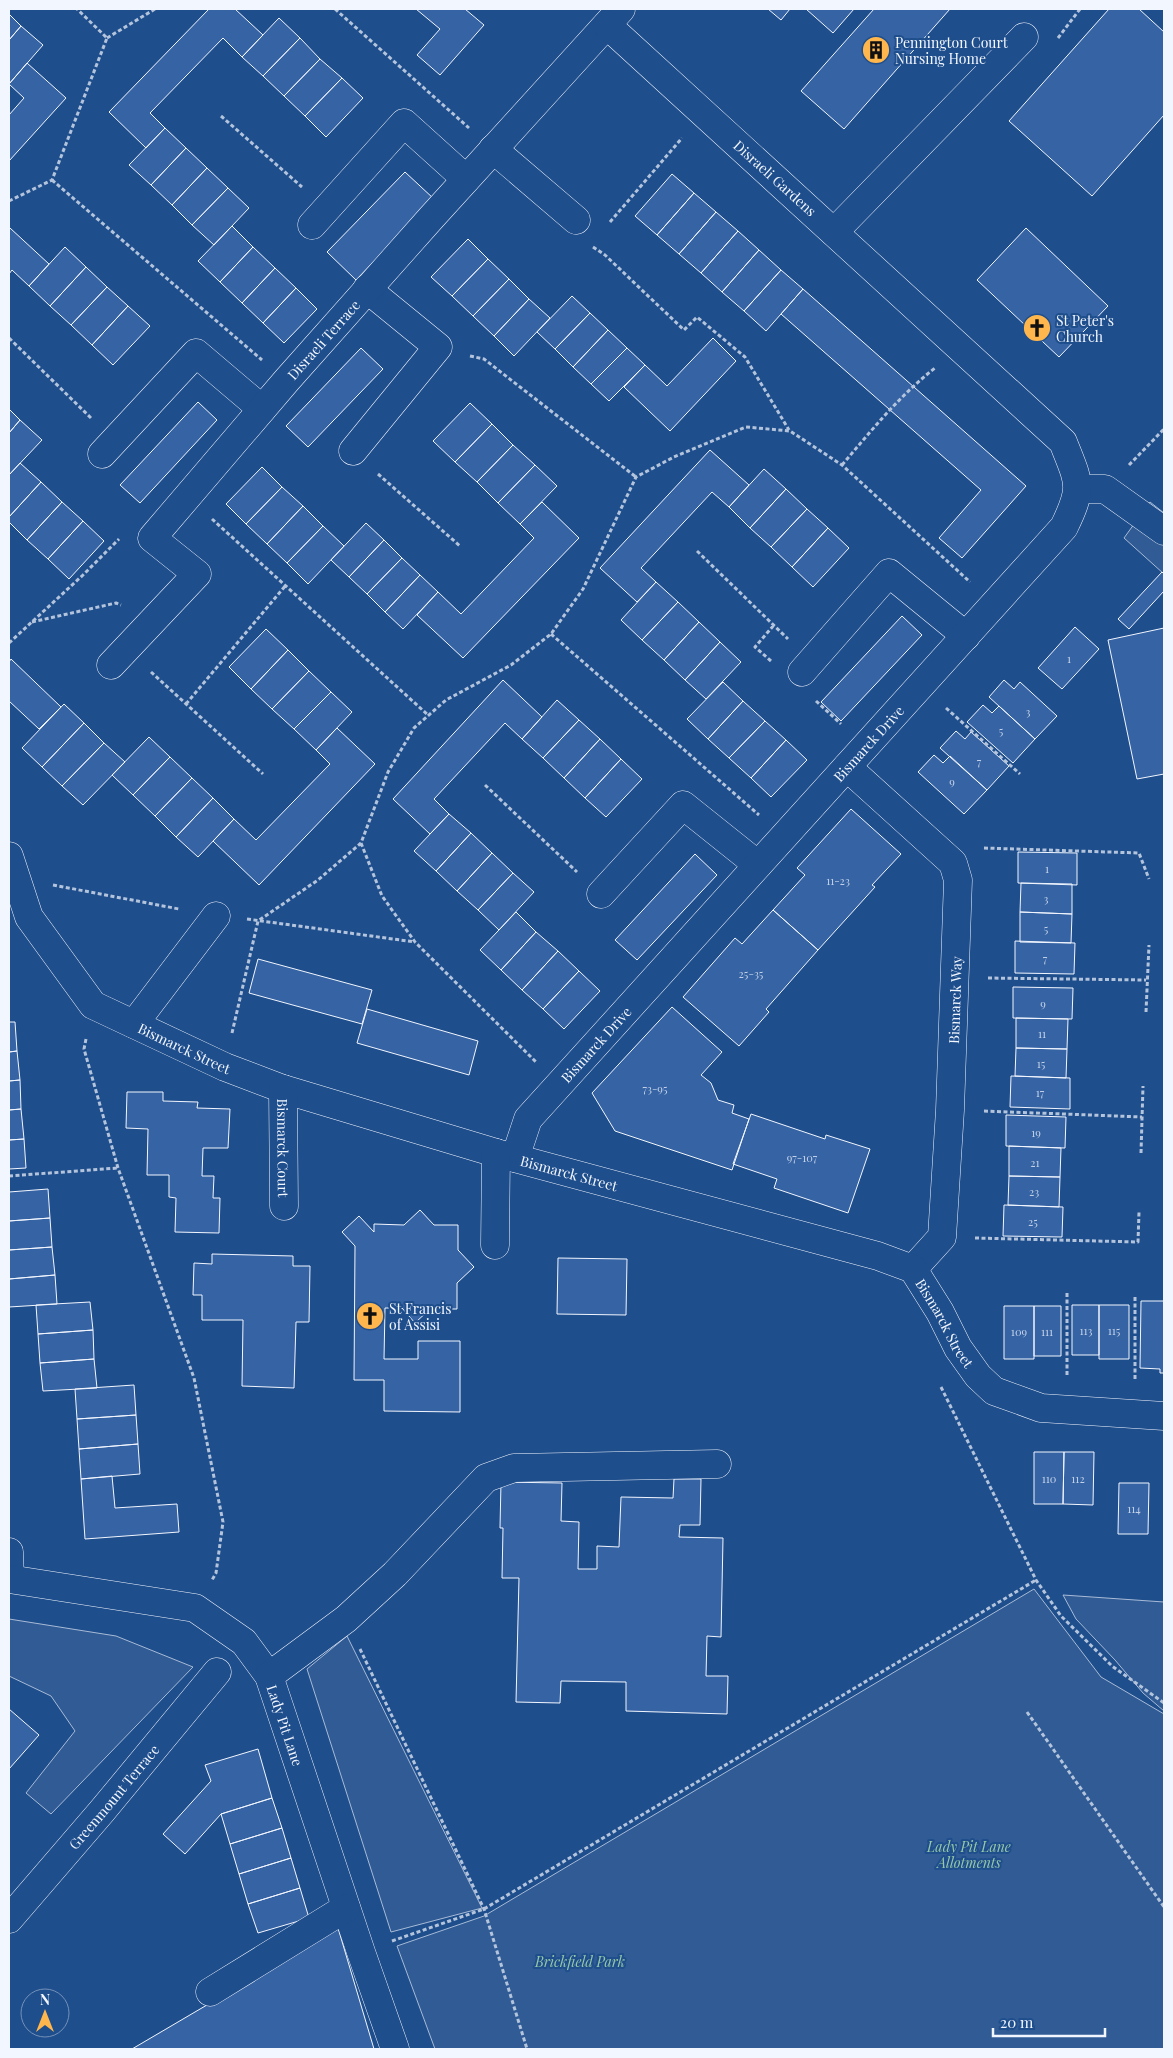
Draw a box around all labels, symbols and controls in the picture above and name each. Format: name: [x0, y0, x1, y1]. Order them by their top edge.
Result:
place label: Pennington Court Nursing Home: [895, 33, 1009, 68]
building icon: Pennington Court Nursing Home: [861, 35, 891, 65]
street label: Disraeli Gardens: [730, 136, 820, 220]
street label: Disraeli Terrace: [283, 295, 364, 383]
place label: St Peter's Church: [1056, 311, 1114, 346]
church icon: St Peter's Church: [1022, 313, 1052, 343]
house number: 1: [1067, 651, 1071, 666]
street label: Bismarck Drive: [829, 701, 908, 785]
house number: 3: [1026, 704, 1031, 719]
house number: 5: [999, 723, 1004, 738]
house number: 7: [977, 754, 982, 769]
house number: 9: [949, 774, 955, 789]
house number: 1: [1045, 861, 1049, 876]
house number: 11-23: [826, 873, 850, 888]
house number: 3: [1044, 891, 1049, 906]
house number: 5: [1044, 921, 1049, 936]
house number: 7: [1043, 951, 1048, 966]
street label: Bismarck Way: [944, 956, 966, 1044]
house number: 25-35: [739, 966, 764, 981]
house number: 9: [1040, 996, 1046, 1011]
street label: Bismarck Drive: [556, 1002, 635, 1086]
street label: Bismarck Street: [135, 1018, 234, 1078]
house number: 11: [1038, 1026, 1046, 1041]
house number: 15: [1037, 1056, 1046, 1071]
house number: 73-95: [642, 1081, 668, 1096]
house number: 17: [1036, 1085, 1045, 1100]
street label: Bismarck Court: [274, 1098, 293, 1199]
house number: 19: [1031, 1125, 1041, 1140]
house number: 97-107: [787, 1150, 818, 1165]
street label: Bismarck Street: [518, 1151, 621, 1195]
house number: 21: [1030, 1155, 1040, 1170]
house number: 23: [1029, 1184, 1039, 1199]
house number: 25: [1028, 1214, 1038, 1229]
street label: Bismarck Street: [912, 1275, 979, 1372]
place label: St Francis of Assisi: [389, 1299, 451, 1334]
church icon: St Francis of Assisi: [355, 1301, 385, 1331]
house number: 113: [1080, 1323, 1092, 1338]
house number: 115: [1108, 1323, 1121, 1338]
house number: 109: [1011, 1324, 1028, 1339]
house number: 111: [1041, 1324, 1053, 1339]
house number: 110: [1042, 1471, 1057, 1486]
house number: 112: [1071, 1471, 1085, 1486]
house number: 114: [1127, 1501, 1141, 1516]
street label: Lady Pit Lane: [263, 1682, 308, 1768]
street label: Greenmount Terrace: [64, 1740, 163, 1853]
park label: Lady Pit Lane Allotments: [926, 1837, 1011, 1872]
park label: Brickfield Park: [534, 1952, 625, 1971]
north arrow: [20, 1988, 70, 2038]
text: N: [40, 1990, 50, 2009]
scale bar: [993, 2006, 1106, 2038]
text: 20 m: [1000, 2012, 1034, 2032]

